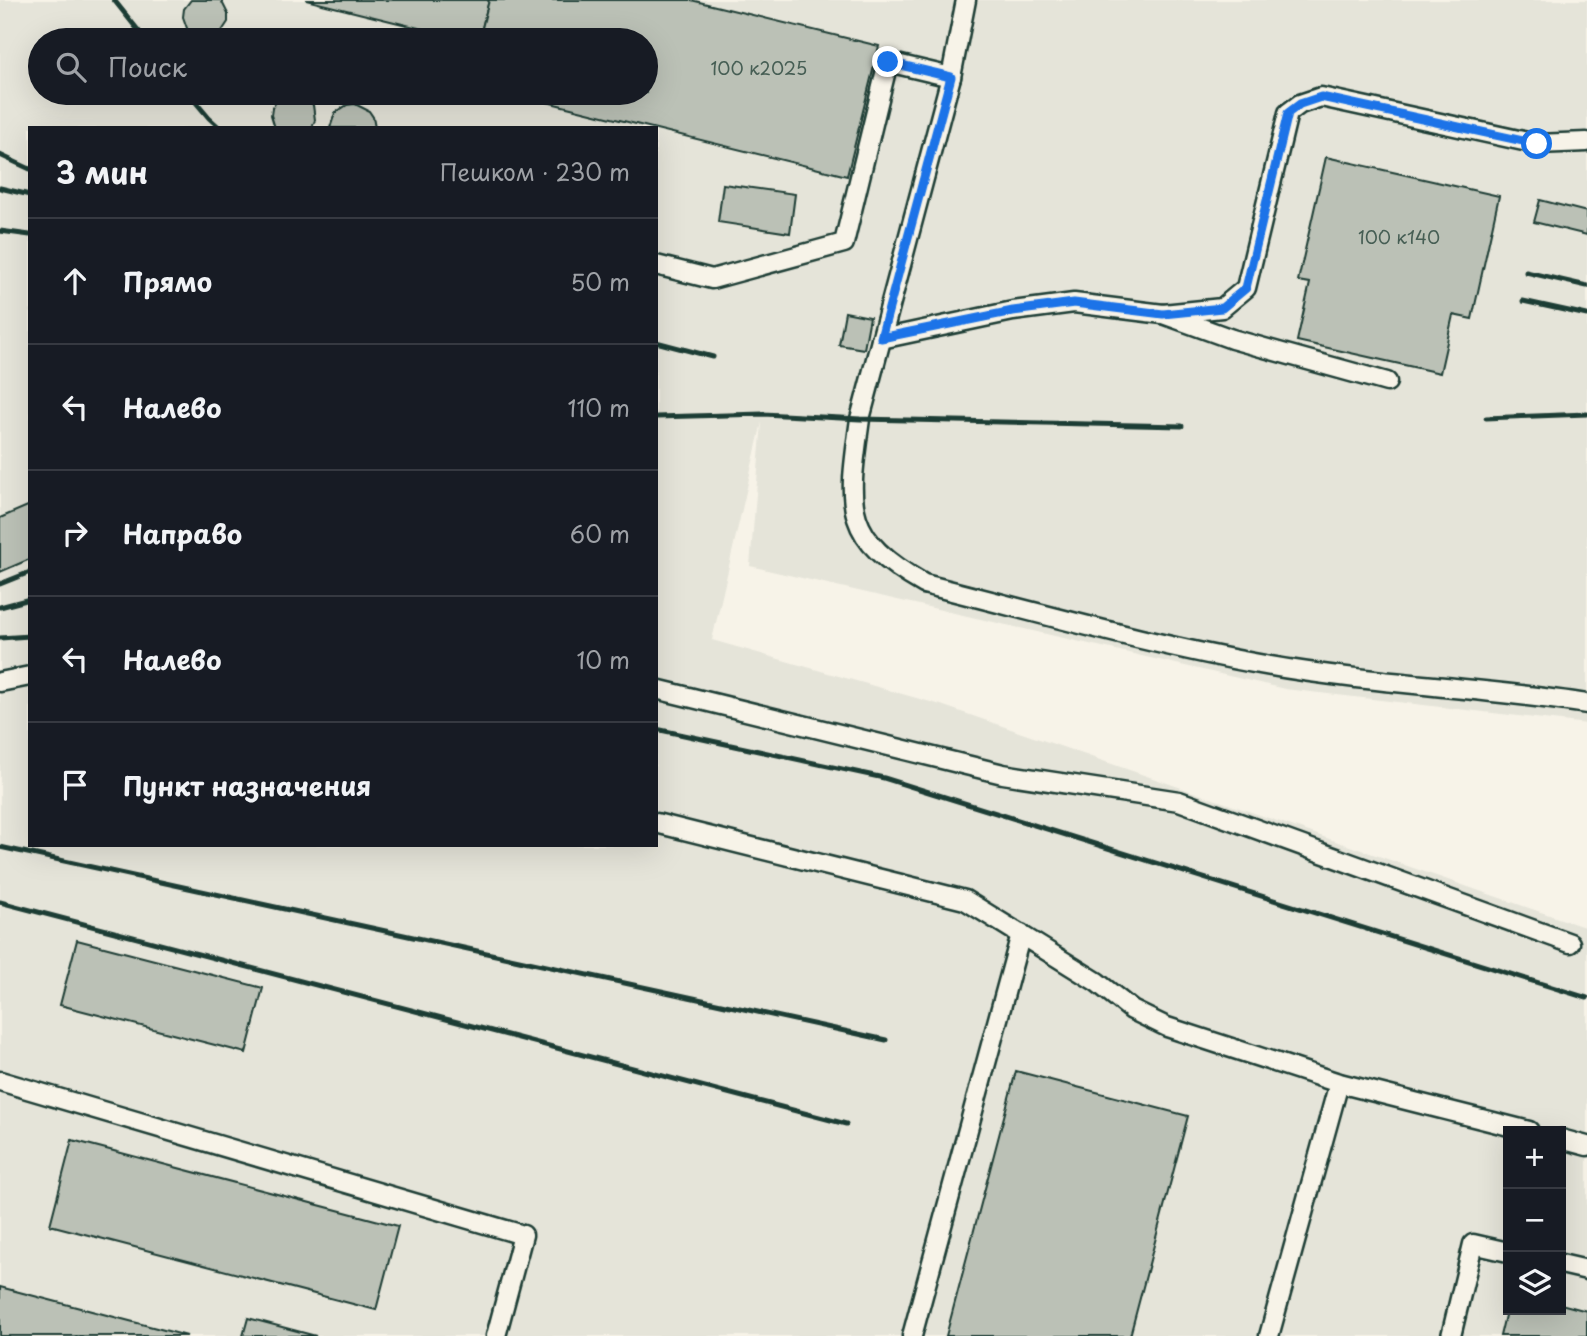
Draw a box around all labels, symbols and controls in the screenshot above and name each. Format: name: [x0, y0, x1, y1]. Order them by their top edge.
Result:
search box: [28, 28, 658, 105]
route end: [872, 46, 903, 77]
text: Поиск: [108, 47, 187, 86]
icon: search: [52, 48, 90, 86]
house number: 100 к2025: [711, 54, 807, 81]
route start: [1521, 128, 1552, 159]
text: 3 мин: [56, 149, 148, 194]
text: Пешком · 230 m: [440, 154, 630, 189]
house number: 100 к140: [1358, 223, 1440, 250]
icon: ahead: [56, 262, 94, 300]
text: Прямо: [123, 262, 212, 301]
text: 50 m: [570, 264, 630, 299]
icon: left: [56, 388, 94, 426]
text: Налево: [123, 388, 221, 427]
text: 110 m: [568, 390, 630, 425]
icon: right: [56, 514, 94, 552]
text: Направо: [123, 514, 242, 553]
text: 60 m: [570, 516, 630, 551]
icon: left: [56, 640, 94, 678]
text: Налево: [123, 640, 221, 679]
text: 10 m: [576, 642, 630, 677]
icon: arrive: [56, 766, 94, 804]
text: Пункт назначения: [123, 766, 371, 805]
map controls: [1503, 1126, 1566, 1315]
button: +: [1503, 1126, 1566, 1189]
button: −: [1503, 1189, 1566, 1252]
button: layers: [1503, 1252, 1566, 1315]

